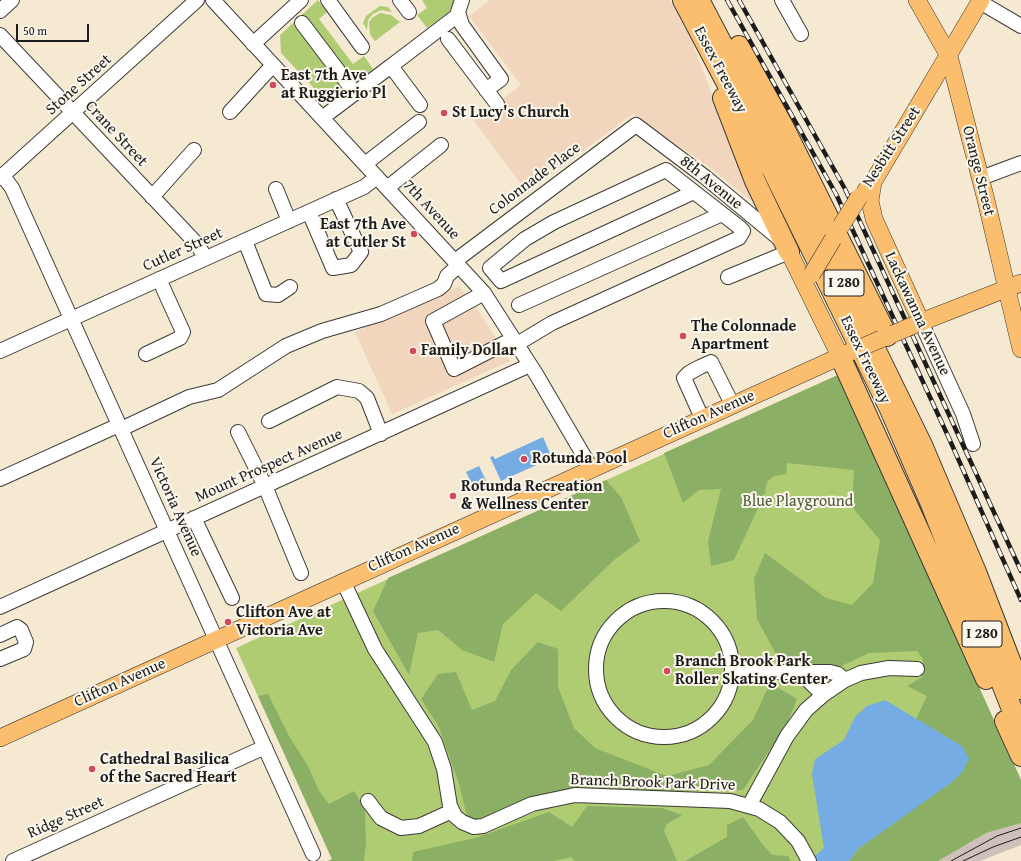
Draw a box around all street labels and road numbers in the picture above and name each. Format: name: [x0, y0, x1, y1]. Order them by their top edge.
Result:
street label: Essex Freeway: [689, 23, 751, 117]
street label: Stone Street: [42, 50, 116, 120]
street label: Crane Street: [81, 97, 151, 171]
street label: Nesbitt Street: [859, 103, 925, 191]
street label: Orange Street: [958, 124, 998, 218]
street label: Colonnade Place: [485, 138, 585, 220]
street label: 8th Avenue: [676, 152, 746, 214]
street label: 7th Avenue: [398, 176, 464, 244]
street label: Cutler Street: [140, 224, 226, 276]
street label: Lackawanna Avenue: [880, 249, 954, 379]
road number: I 280: [824, 270, 864, 296]
street label: Essex Freeway: [835, 313, 895, 407]
street label: Clifton Avenue: [660, 386, 758, 444]
street label: Mount Prospect Avenue: [192, 425, 346, 507]
street label: Victoria Avenue: [144, 454, 206, 560]
street label: Clifton Avenue: [365, 519, 463, 577]
road number: I 280: [962, 621, 1002, 647]
street label: Clifton Avenue: [71, 654, 169, 712]
street label: Branch Brook Park Drive: [570, 771, 736, 795]
street label: Ridge Street: [25, 793, 107, 843]

